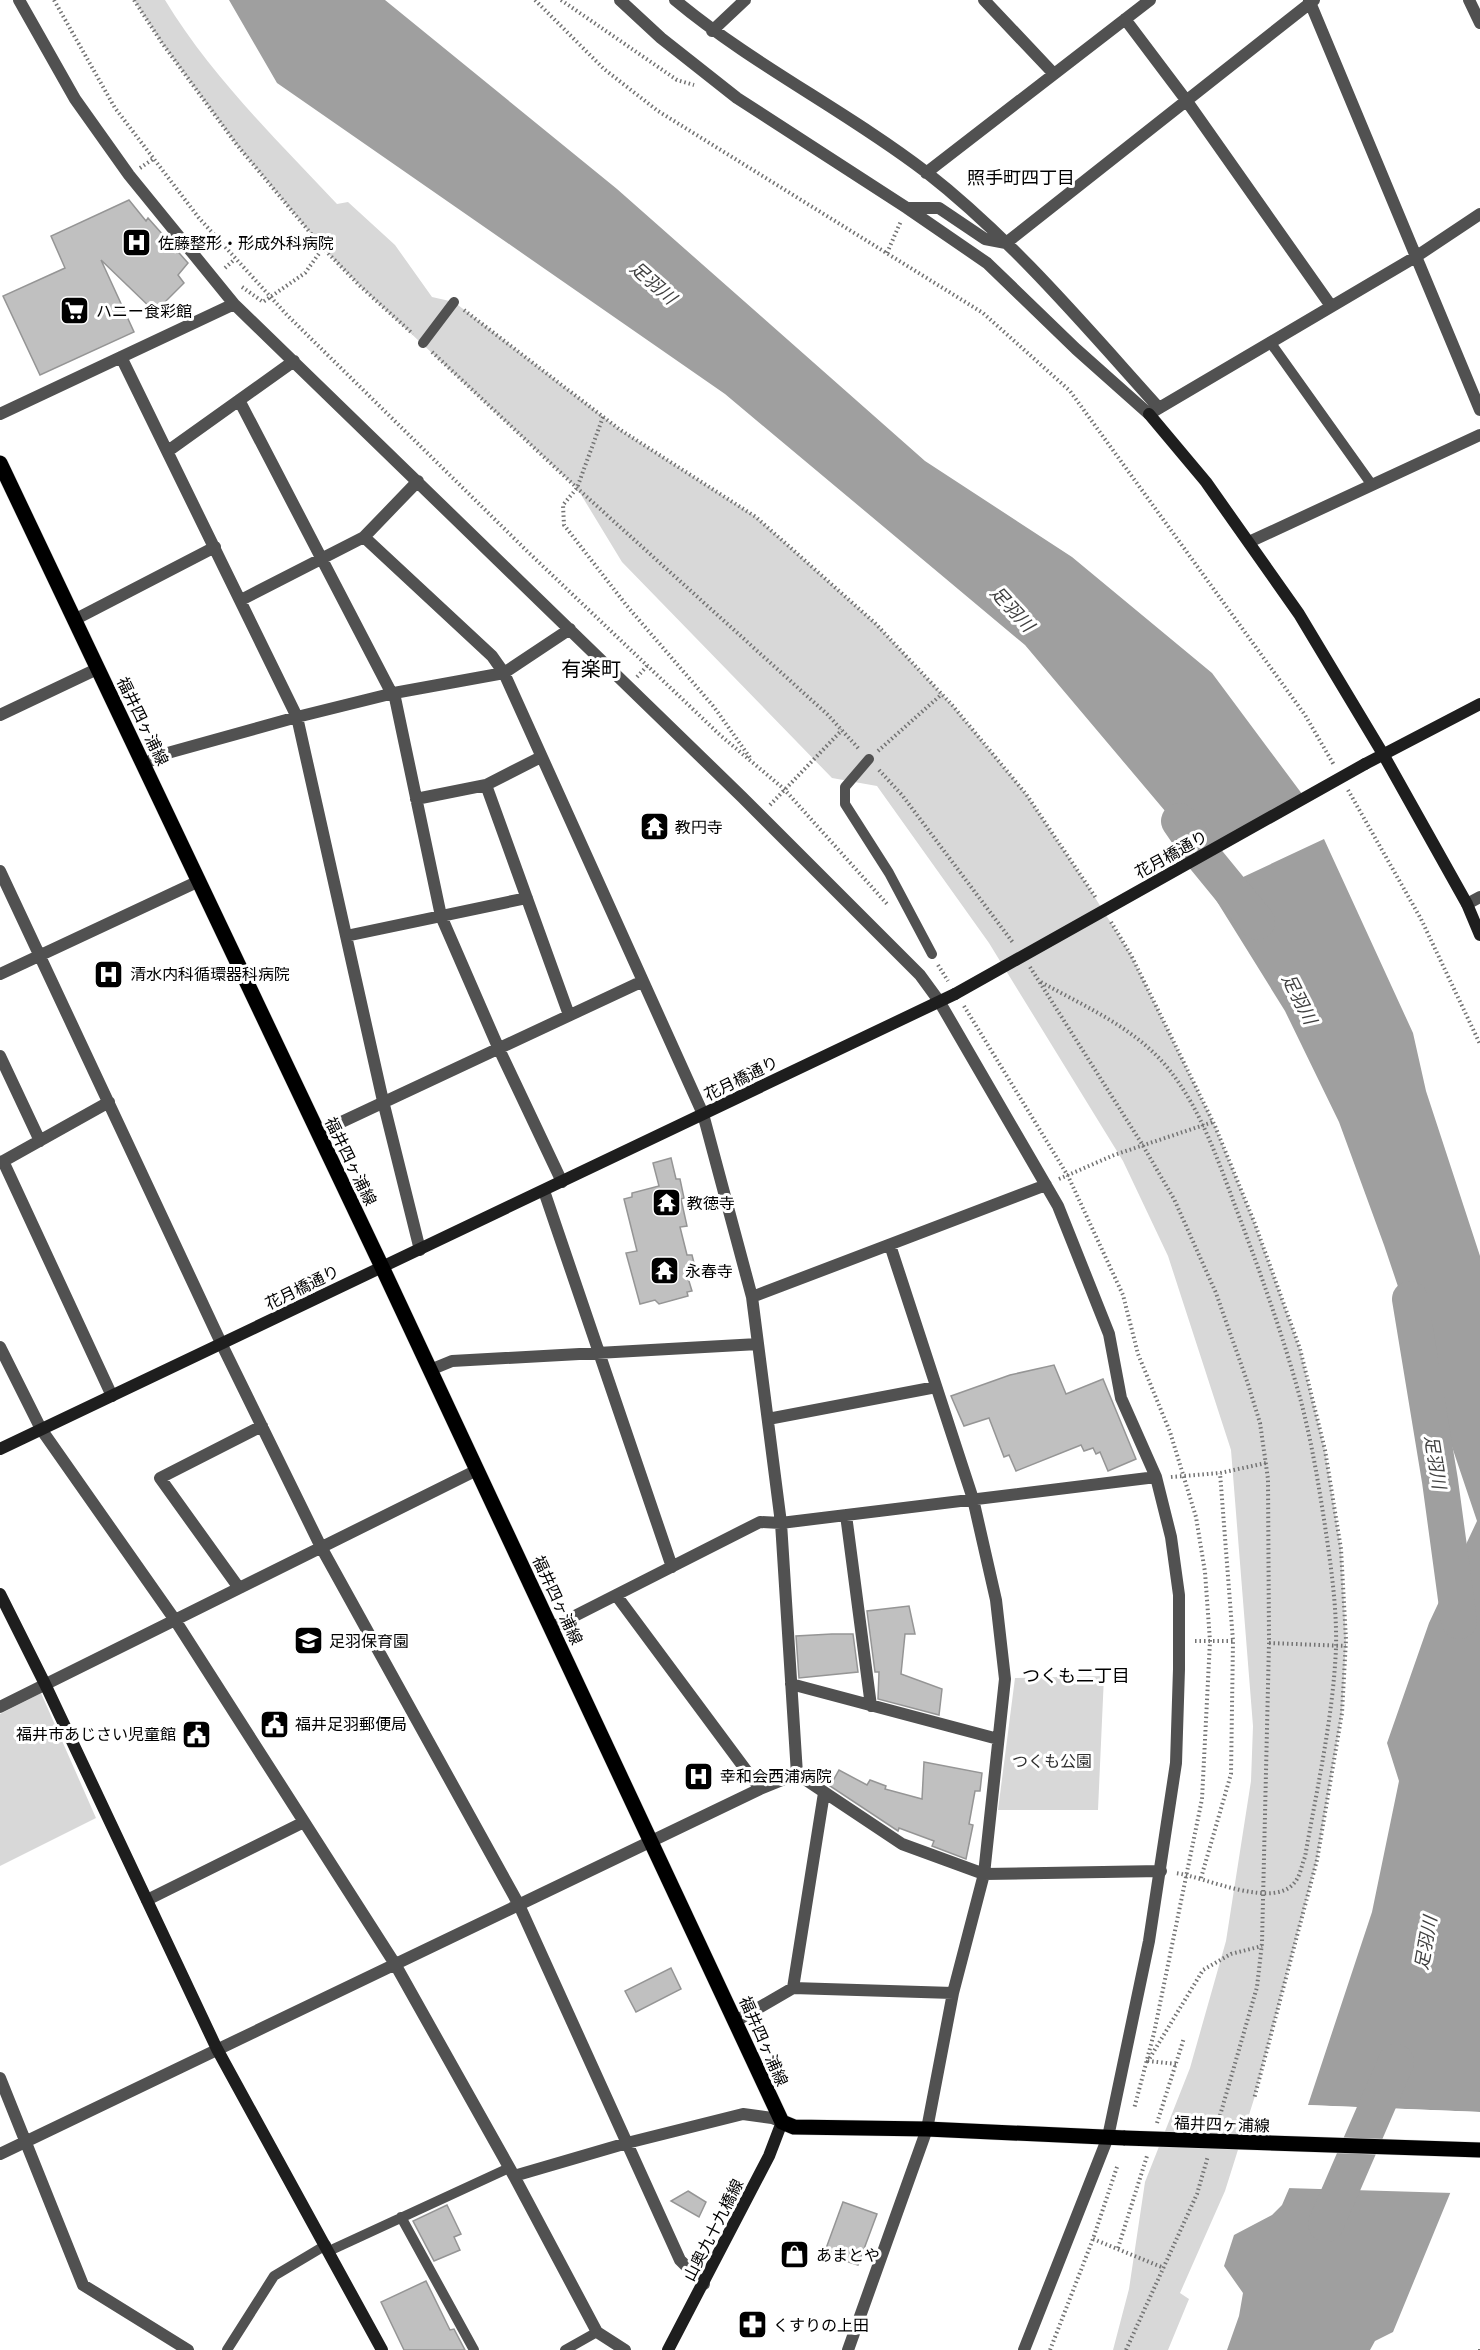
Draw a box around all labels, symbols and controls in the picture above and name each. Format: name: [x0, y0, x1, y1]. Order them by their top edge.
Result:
district label: 照手町四丁目: [967, 167, 1075, 189]
hospital icon: 佐藤整形・形成外科病院: [121, 227, 153, 259]
place label: 佐藤整形・形成外科病院: [158, 234, 334, 253]
water label: 足羽川: [625, 257, 682, 310]
supermarket icon: ハニー食彩館: [59, 295, 91, 327]
place label: ハニー食彩館: [96, 302, 192, 321]
water label: 足羽川: [986, 582, 1040, 638]
district label: 有楽町: [561, 657, 621, 681]
street label: 福井四ヶ浦線: [113, 674, 172, 769]
temple icon: 教円寺: [638, 811, 670, 843]
place label: 教円寺: [675, 818, 723, 837]
street label: 花月橋通り: [1132, 827, 1211, 882]
hospital icon: 清水内科循環器科病院: [93, 958, 125, 990]
place label: 清水内科循環器科病院: [130, 965, 290, 984]
water label: 足羽川: [1277, 970, 1322, 1030]
street label: 花月橋通り: [701, 1052, 781, 1105]
street label: 福井四ヶ浦線: [321, 1114, 380, 1209]
temple icon: 教徳寺: [650, 1187, 682, 1219]
place label: 教徳寺: [687, 1194, 735, 1213]
temple icon: 永春寺: [648, 1255, 680, 1287]
street label: 花月橋通り: [262, 1261, 342, 1314]
place label: 永春寺: [685, 1262, 733, 1281]
water label: 足羽川: [1420, 1434, 1450, 1492]
street label: 福井四ヶ浦線: [529, 1553, 586, 1648]
school or university icon: 足羽保育園: [292, 1625, 324, 1657]
place label: 足羽保育園: [329, 1632, 409, 1651]
district label: つくも二丁目: [1022, 1665, 1130, 1687]
public building icon: 福井足羽郵便局: [258, 1708, 290, 1740]
place label: 福井足羽郵便局: [295, 1715, 407, 1734]
public building icon: 福井市あじさい児童館: [181, 1718, 213, 1750]
place label: 福井市あじさい児童館: [16, 1725, 176, 1744]
park label: つくも公園: [1012, 1752, 1092, 1771]
hospital icon: 幸和会西浦病院: [683, 1760, 715, 1792]
place label: 幸和会西浦病院: [720, 1767, 832, 1786]
water label: 足羽川: [1410, 1913, 1442, 1971]
street label: 福井四ヶ浦線: [735, 1993, 792, 2089]
street label: 福井四ヶ浦線: [1174, 2113, 1270, 2136]
street label: 山奥九十九橋線: [680, 2176, 747, 2284]
shop icon: あまとや: [779, 2239, 811, 2271]
place label: あまとや: [816, 2246, 880, 2265]
pharmacy icon: くすりの上田: [736, 2309, 768, 2341]
place label: くすりの上田: [773, 2316, 869, 2335]

